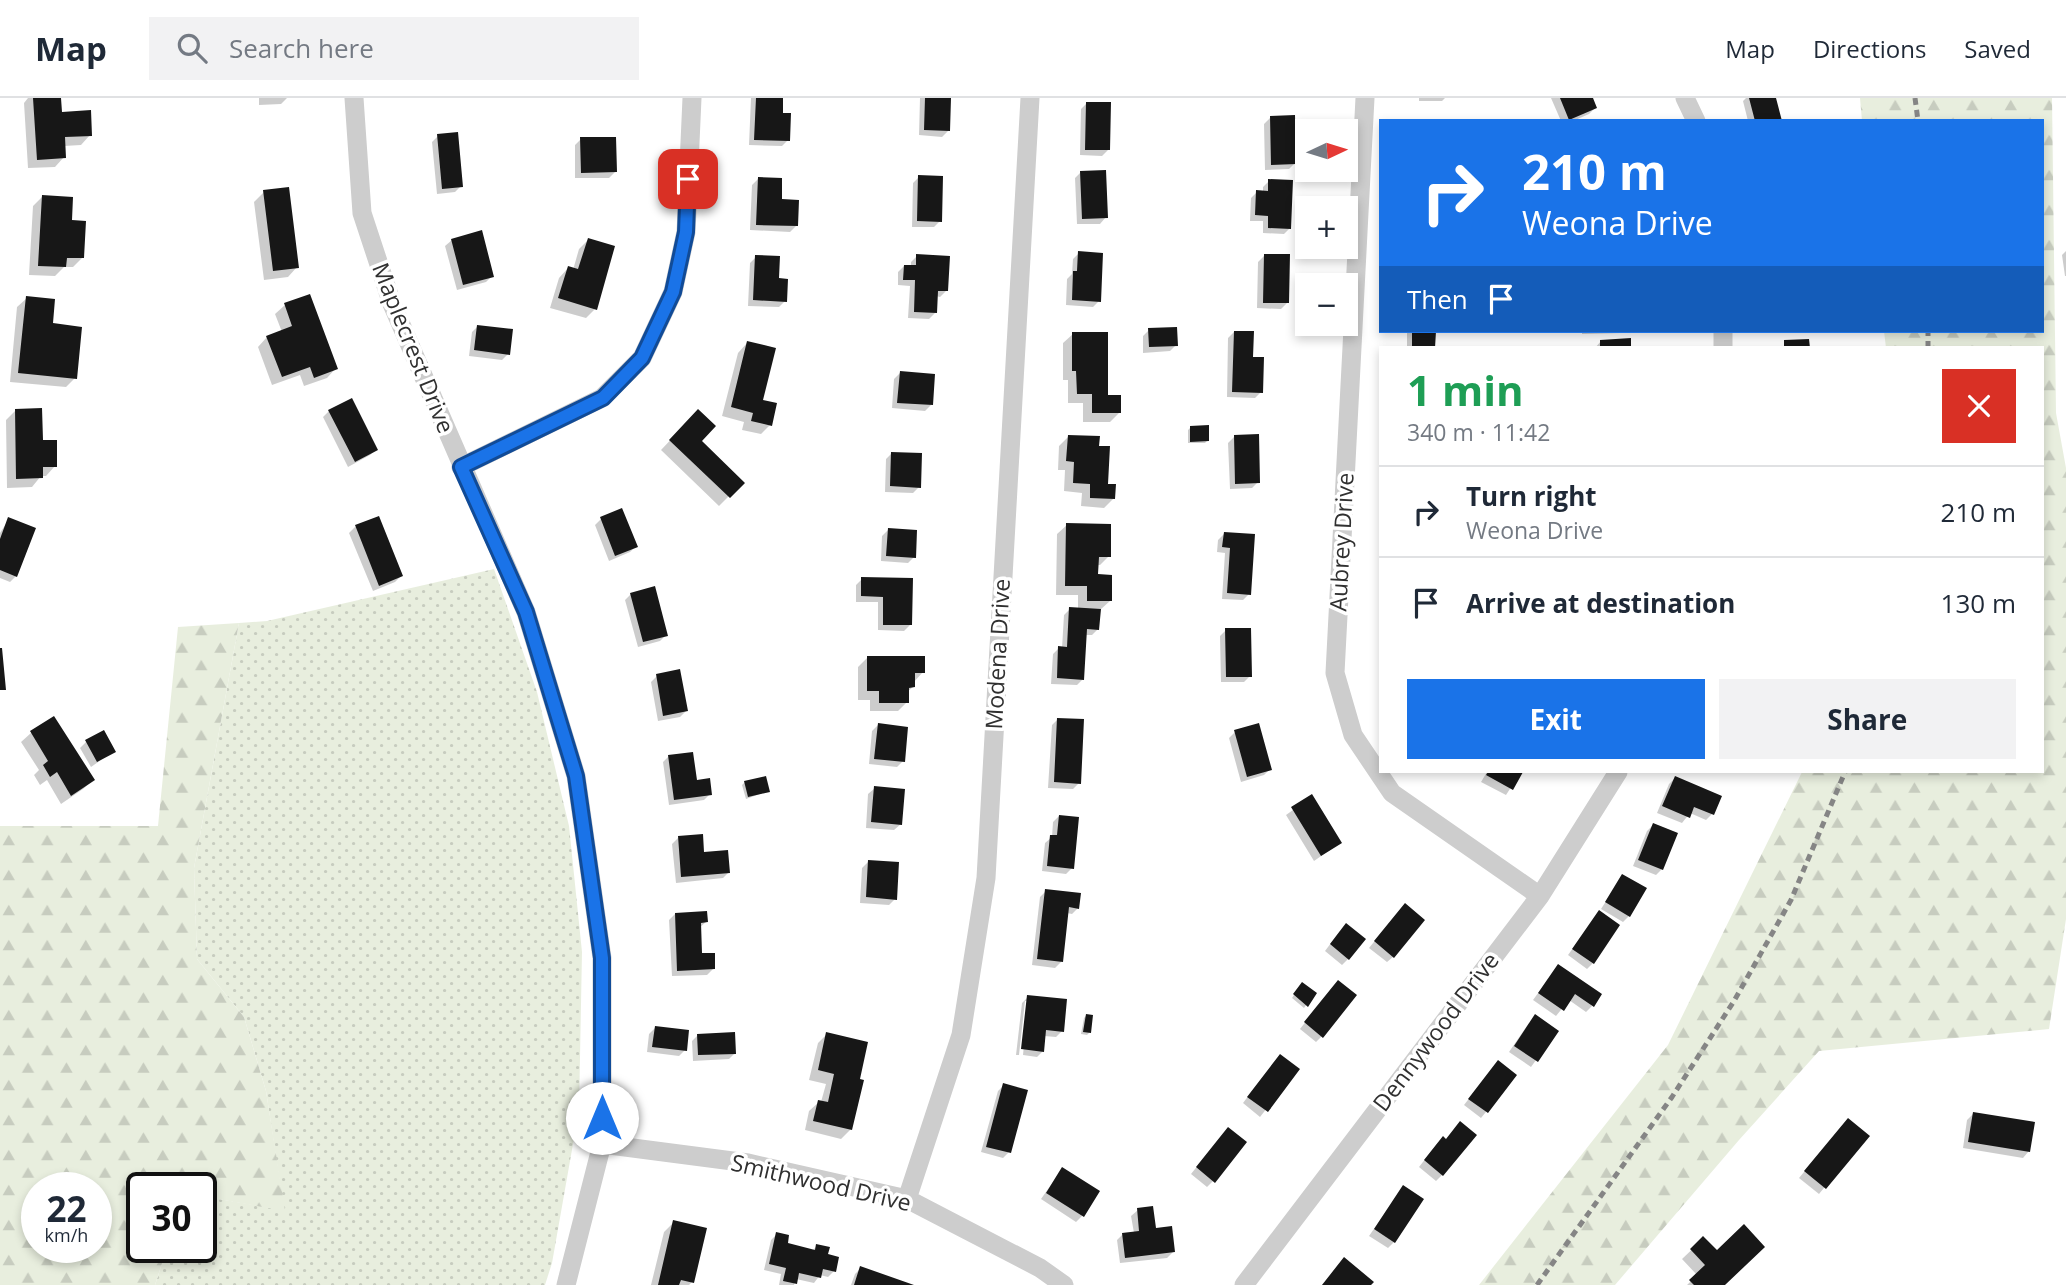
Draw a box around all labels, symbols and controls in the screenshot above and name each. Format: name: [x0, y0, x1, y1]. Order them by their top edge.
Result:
search box: [149, 17, 639, 80]
text: Map: [35, 26, 107, 71]
icon: search: [173, 29, 211, 67]
text: Search here: [229, 30, 374, 66]
text: Map: [1725, 32, 1775, 65]
text: Directions: [1813, 32, 1926, 65]
text: Saved: [1964, 32, 2031, 65]
north arrow: [1295, 119, 1358, 182]
map controls: [1295, 119, 1358, 336]
text: 210 m: [1522, 138, 1667, 204]
icon: right: [1407, 147, 1498, 238]
pin: [658, 149, 718, 209]
icon: arrive: [669, 160, 707, 198]
button: +: [1295, 196, 1358, 259]
text: Weona Drive: [1522, 201, 1713, 244]
street label: Maplecrest Drive: [365, 258, 463, 438]
button: −: [1295, 273, 1358, 336]
icon: arrive: [1482, 280, 1520, 318]
text: Then: [1407, 281, 1468, 317]
text: 1 min: [1407, 361, 1524, 418]
button: close: [1942, 369, 2016, 443]
text: 340 m · 11:42: [1407, 416, 1550, 448]
street label: Aubrey Drive: [1321, 472, 1361, 612]
text: Turn right: [1466, 478, 1597, 514]
icon: right: [1407, 493, 1445, 531]
text: 210 m: [1941, 494, 2016, 530]
text: Weona Drive: [1466, 514, 1603, 546]
street label: Modena Drive: [977, 578, 1017, 730]
icon: arrive: [1407, 584, 1445, 622]
text: Arrive at destination: [1466, 585, 1735, 621]
text: 130 m: [1941, 585, 2016, 621]
button: Exit: [1407, 679, 1705, 759]
button: Share: [1719, 679, 2016, 759]
street label: Dennywood Drive: [1365, 945, 1506, 1117]
position arrow: [565, 1081, 639, 1155]
street label: Smithwood Drive: [728, 1146, 914, 1218]
speed limit sign: 30: [126, 1172, 217, 1263]
text: 22: [46, 1185, 87, 1232]
text: km/h: [45, 1223, 88, 1247]

